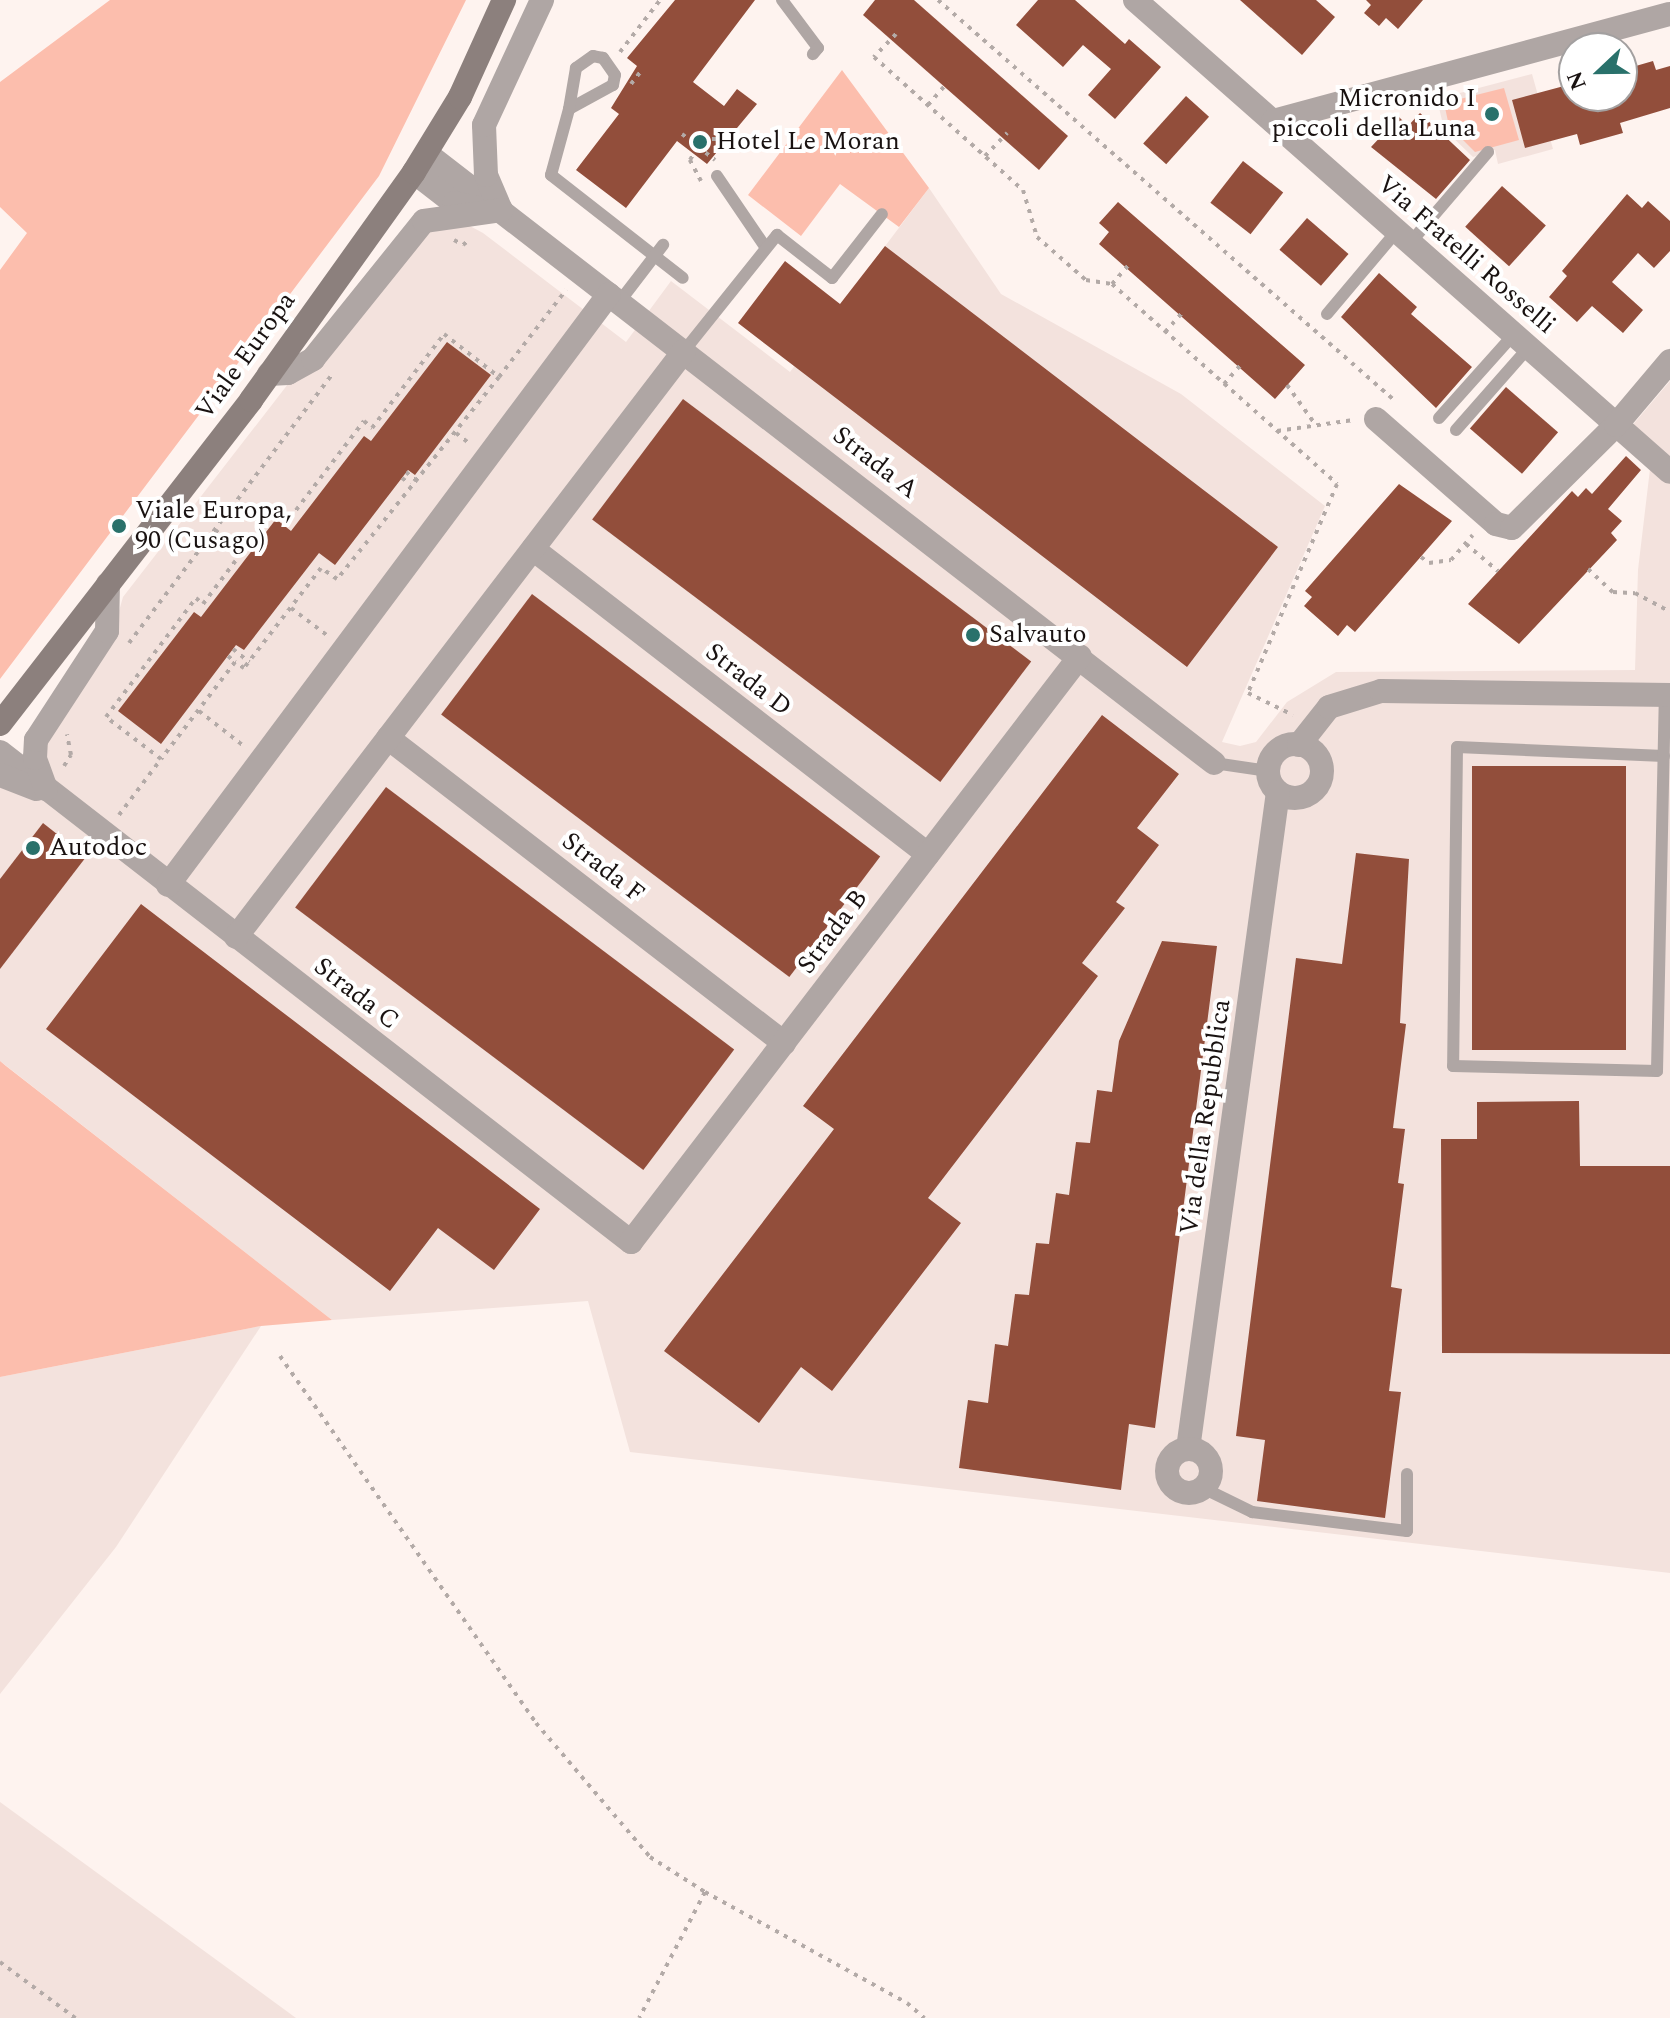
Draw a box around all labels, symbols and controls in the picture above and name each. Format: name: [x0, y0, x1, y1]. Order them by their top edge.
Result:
north arrow: [1558, 32, 1638, 112]
text: N: [1558, 66, 1596, 95]
place label: Micronido I piccoli della Luna: [1272, 83, 1476, 144]
marker: Micronido I piccoli della Luna: [1483, 105, 1501, 123]
place label: Hotel Le Moran: [716, 126, 900, 158]
marker: Hotel Le Moran: [691, 133, 709, 151]
street label: Via Fratelli Rosselli: [1370, 169, 1562, 341]
street label: Viale Europa: [189, 286, 303, 426]
street label: Strada A: [826, 420, 924, 506]
place label: Viale Europa, 90 (Cusago): [135, 495, 292, 556]
marker: Viale Europa, 90 (Cusago): [110, 517, 128, 535]
place label: Salvauto: [989, 619, 1087, 651]
marker: Salvauto: [964, 626, 982, 644]
street label: Strada D: [699, 637, 797, 723]
street label: Strada F: [555, 826, 651, 910]
place label: Autodoc: [49, 832, 147, 864]
marker: Autodoc: [24, 839, 42, 857]
street label: Strada B: [791, 884, 875, 980]
street label: Strada C: [307, 951, 405, 1037]
street label: Via della Repubblica: [1174, 997, 1238, 1237]

